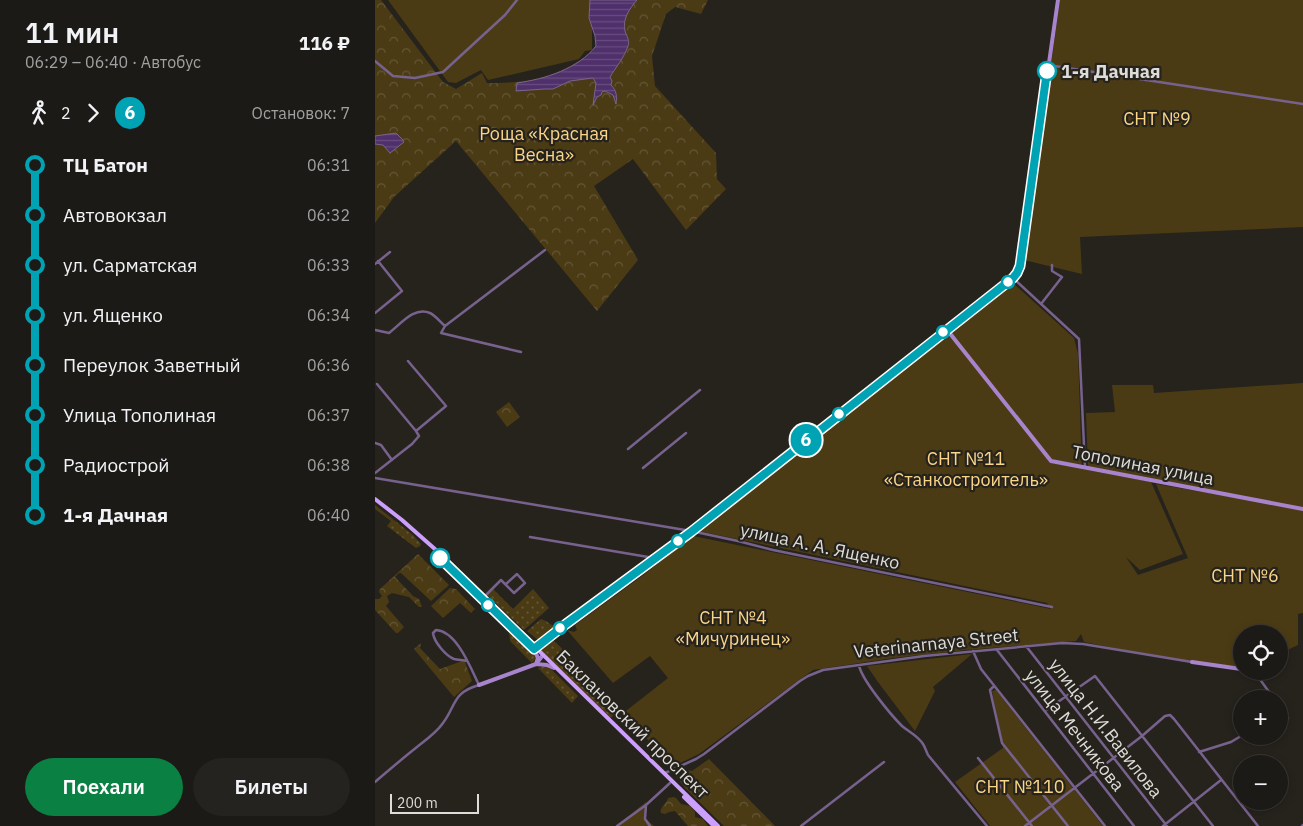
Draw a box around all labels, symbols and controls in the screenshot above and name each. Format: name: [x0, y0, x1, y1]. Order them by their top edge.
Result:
text: 11 мин: [25, 14, 119, 51]
text: 116 ₽: [299, 31, 350, 55]
text: 06:29 – 06:40 · Автобус: [25, 52, 201, 72]
place label: 1-я Дачная: [1061, 60, 1161, 83]
marker: 1-я Дачная: [1037, 61, 1057, 81]
icon: walk: [25, 99, 53, 127]
icon: forward: [79, 99, 107, 127]
text: 6: [125, 101, 135, 124]
text: 2: [61, 103, 71, 123]
text: Остановок: 7: [252, 103, 350, 123]
park label: СНТ №9: [1123, 107, 1191, 130]
park label: Роща «Красная Весна»: [479, 122, 609, 166]
text: ТЦ Батон: [63, 153, 148, 177]
text: 06:31: [307, 155, 350, 175]
text: Автовокзал: [63, 203, 167, 227]
text: 06:32: [307, 205, 350, 225]
text: ул. Сарматская: [63, 253, 197, 277]
text: 06:33: [307, 255, 350, 275]
unlabelled marker: [1001, 275, 1015, 289]
text: ул. Ященко: [63, 303, 163, 327]
text: 06:34: [307, 305, 350, 325]
unlabelled marker: [936, 325, 950, 339]
text: Переулок Заветный: [63, 353, 241, 377]
text: 06:36: [307, 355, 350, 375]
text: Улица Тополиная: [63, 403, 216, 427]
text: 06:37: [307, 405, 350, 425]
unlabelled marker: [832, 407, 846, 421]
line badge: 6: [790, 424, 822, 456]
text: 6: [801, 428, 811, 451]
street label: Тополиная улица: [1070, 440, 1216, 490]
park label: СНТ №11 «Станкостроитель»: [884, 447, 1048, 491]
text: Радиострой: [63, 453, 170, 477]
text: 06:38: [307, 455, 350, 475]
text: 1-я Дачная: [63, 503, 168, 527]
text: 06:40: [307, 505, 350, 525]
street label: улица А. А. Ященко: [738, 518, 902, 574]
unlabelled marker: [671, 534, 685, 548]
unlabelled marker: [430, 548, 450, 568]
park label: СНТ №6: [1211, 564, 1279, 587]
unlabelled marker: [481, 598, 495, 612]
park label: СНТ №4 «Мичуринец»: [676, 606, 790, 650]
unlabelled marker: [553, 621, 567, 635]
street label: Veterinarnaya Street: [852, 623, 1020, 663]
map controls: [1233, 625, 1288, 810]
button: locate: [1233, 625, 1288, 680]
street label: Баклановский проспект: [552, 645, 715, 804]
street label: улица Н.И.Вавилова: [1044, 653, 1168, 803]
street label: улица Мечникова: [1020, 664, 1130, 796]
button: +: [1233, 690, 1288, 745]
button: −: [1233, 755, 1288, 810]
button: Поехали: [25, 758, 183, 816]
button: Билеты: [193, 758, 350, 816]
park label: СНТ №110: [975, 775, 1065, 798]
scale bar: [390, 791, 479, 814]
text: 200 m: [397, 794, 438, 812]

